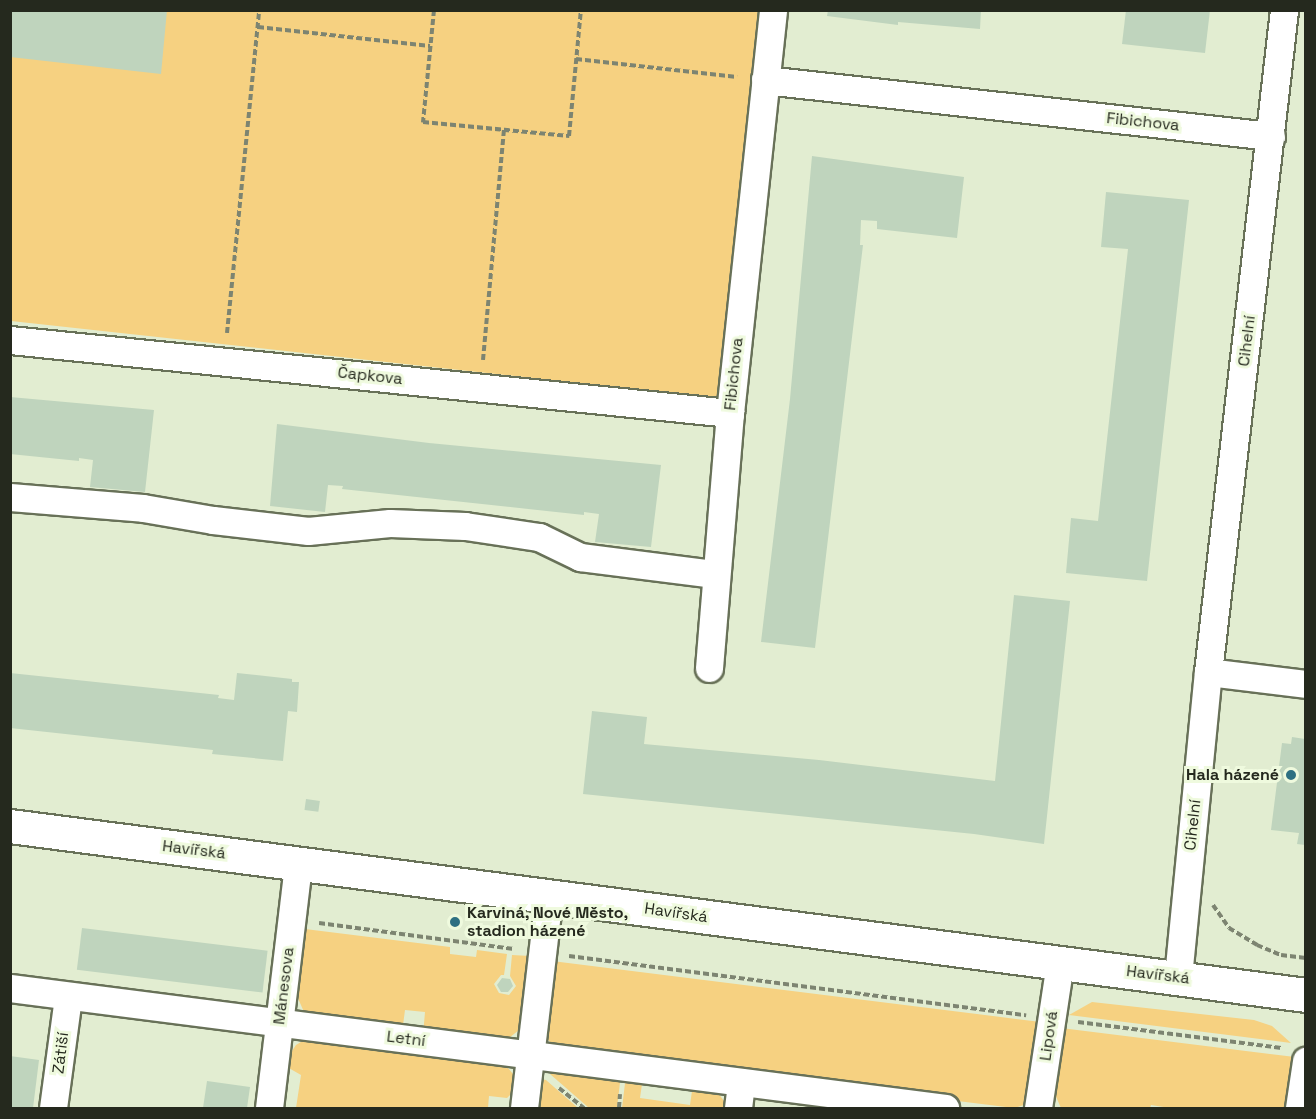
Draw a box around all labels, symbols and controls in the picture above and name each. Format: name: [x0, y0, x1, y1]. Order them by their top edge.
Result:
street label: Fibichova: [1106, 109, 1180, 135]
street label: Cihelní: [1234, 314, 1260, 368]
street label: Fibichova: [721, 337, 747, 411]
street label: Čapkova: [337, 363, 403, 389]
place label: Hala házené: [1186, 765, 1279, 785]
marker: Hala házené: [1284, 768, 1298, 782]
street label: Cihelní: [1181, 799, 1205, 851]
street label: Havířská: [161, 837, 227, 863]
street label: Havířská: [643, 899, 709, 927]
place label: Karviná, Nové Město, stadion házené: [467, 903, 629, 941]
marker: Karviná, Nové Město, stadion házené: [448, 915, 462, 929]
street label: Mánesova: [270, 946, 298, 1026]
street label: Havířská: [1125, 962, 1191, 988]
street label: Lipová: [1036, 1010, 1062, 1062]
street label: Letní: [386, 1027, 426, 1051]
street label: Zátiší: [49, 1031, 73, 1075]

